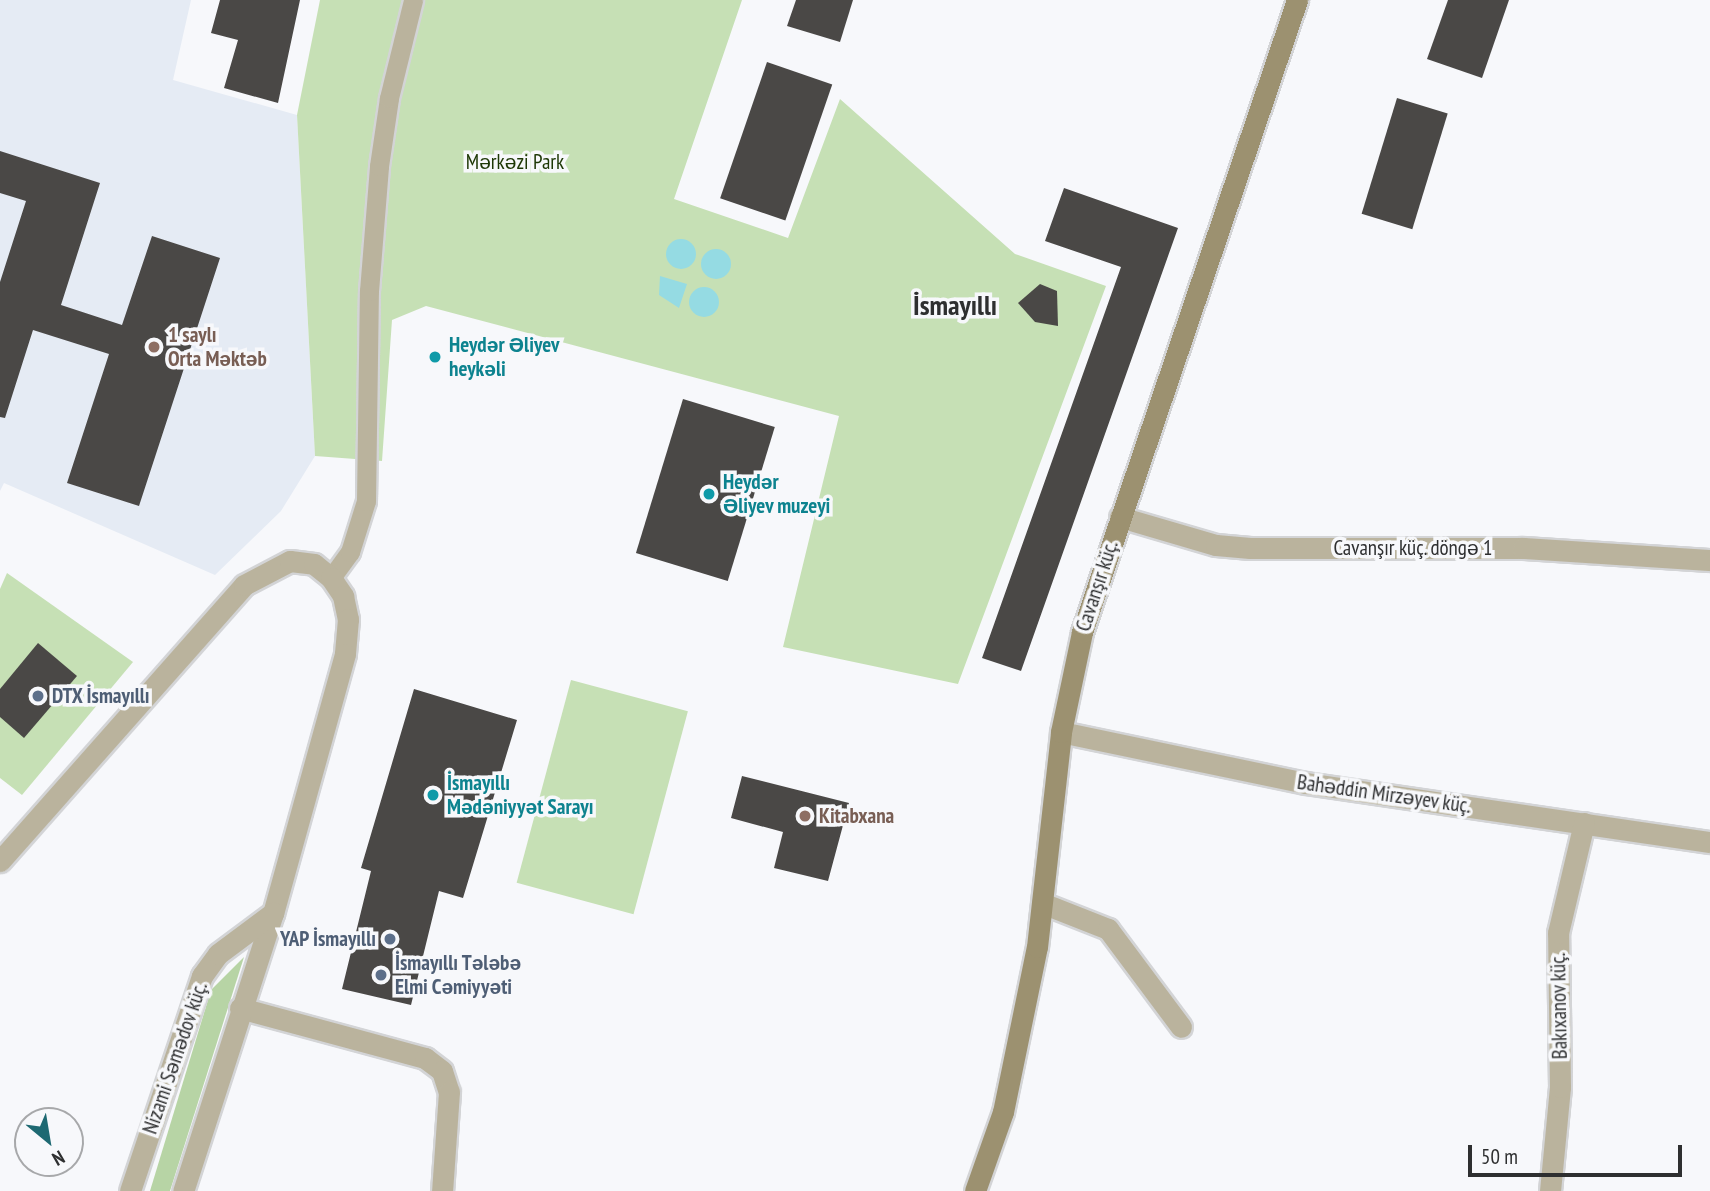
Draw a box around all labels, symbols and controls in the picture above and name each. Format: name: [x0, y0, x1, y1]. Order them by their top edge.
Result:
park label: Mərkəzi Park: [466, 149, 564, 175]
district label: İsmayıllı: [913, 288, 997, 322]
place label: 1 saylı Orta Məktəb: [168, 322, 267, 372]
place label: Heydər Əliyev heykəli: [449, 332, 559, 382]
marker: 1 saylı Orta Məktəb: [146, 339, 162, 355]
marker: Heydər Əliyev heykəli: [427, 349, 443, 365]
place label: Heydər Əliyev muzeyi: [723, 469, 831, 519]
marker: Heydər Əliyev muzeyi: [701, 486, 717, 502]
street label: Cavanşır küç. döngə 1: [1333, 535, 1493, 561]
street label: Cavanşır küç.: [1071, 537, 1123, 635]
place label: DTX İsmayıllı: [52, 683, 150, 709]
marker: DTX İsmayıllı: [30, 688, 46, 704]
street label: Bahəddin Mirzəyev küç.: [1295, 769, 1473, 819]
place label: İsmayıllı Mədəniyyət Sarayı: [447, 770, 593, 820]
marker: İsmayıllı Mədəniyyət Sarayı: [425, 787, 441, 803]
place label: Kitabxana: [819, 803, 894, 829]
marker: Kitabxana: [797, 808, 813, 824]
place label: YAP İsmayıllı: [279, 926, 376, 952]
marker: YAP İsmayıllı: [382, 931, 398, 947]
place label: İsmayıllı Tələbə Elmi Cəmiyyəti: [395, 950, 522, 1000]
street label: Bakıxanov küç.: [1545, 952, 1573, 1060]
marker: İsmayıllı Tələbə Elmi Cəmiyyəti: [373, 967, 389, 983]
street label: Nizami Səmədov küç.: [137, 978, 213, 1138]
north arrow: [14, 1107, 84, 1177]
scale bar: [1472, 1132, 1686, 1176]
text: 50 m: [1481, 1143, 1518, 1170]
text: N: [48, 1145, 69, 1171]

